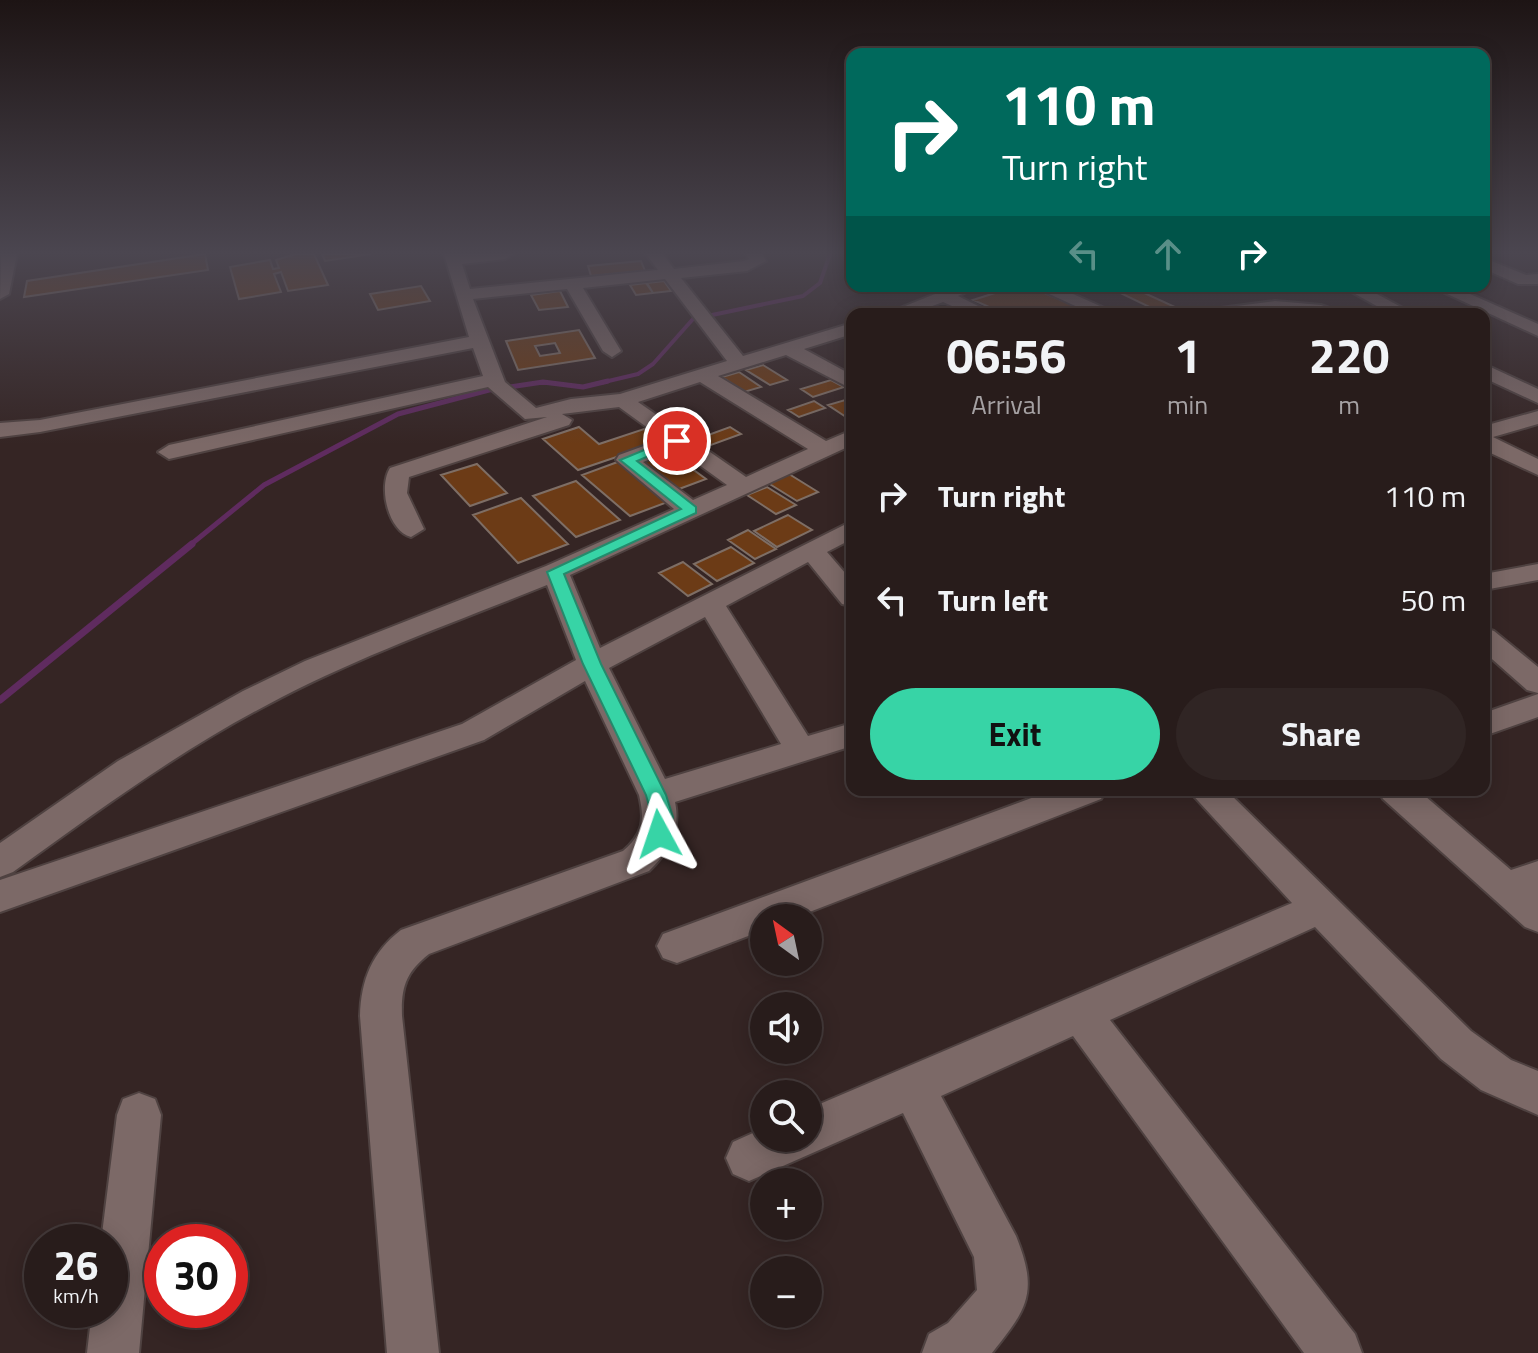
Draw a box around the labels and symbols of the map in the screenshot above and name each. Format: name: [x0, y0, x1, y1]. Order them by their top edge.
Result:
pin: [643, 407, 711, 475]
position arrow: [617, 792, 701, 876]
north arrow: [750, 904, 822, 976]
speed limit sign: 30: [144, 1224, 248, 1328]

